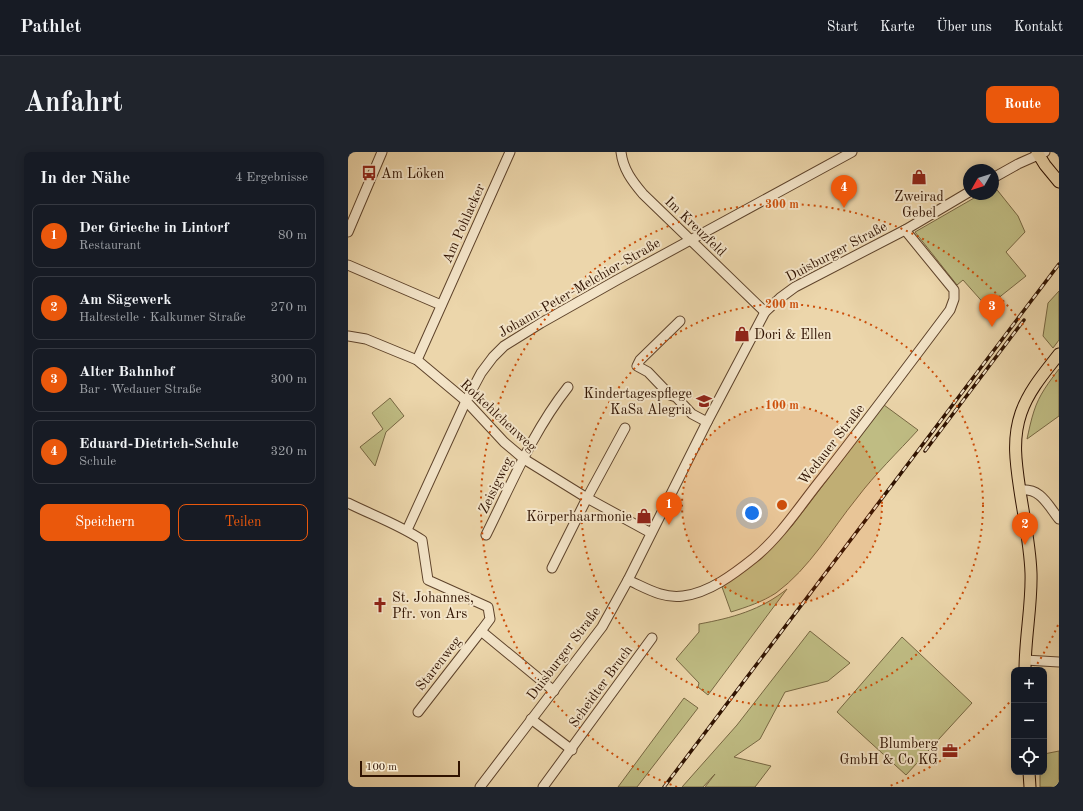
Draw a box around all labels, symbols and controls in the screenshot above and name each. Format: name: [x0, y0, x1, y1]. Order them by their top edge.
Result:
text: Pathlet: [20, 18, 81, 37]
text: Start: [827, 20, 858, 34]
text: Karte: [880, 20, 915, 34]
text: Über uns: [937, 20, 992, 34]
text: Kontakt: [1014, 20, 1063, 34]
button: Route: [986, 86, 1059, 123]
text: Anfahrt: [24, 90, 123, 118]
bus stop icon: Am Löken: [360, 164, 378, 182]
north arrow: [963, 164, 999, 200]
place label: Am Löken: [381, 167, 445, 181]
shop icon: Zweirad Gebel: [910, 168, 928, 186]
text: In der Nähe: [40, 170, 130, 187]
text: 4 Ergebnisse: [235, 171, 308, 184]
pin: 4: [831, 175, 857, 208]
street label: Am Pohlacker: [440, 181, 488, 265]
place label: Zweirad Gebel: [894, 190, 944, 220]
street label: Im Kreuzfeld: [662, 194, 729, 259]
text: 300 m: [765, 199, 799, 211]
street label: Duisburger Straße: [784, 219, 889, 284]
text: Der Grieche in Lintorf: [79, 221, 229, 236]
text: 1: [50, 229, 58, 242]
text: 80 m: [278, 229, 307, 242]
street label: Johann-Peter-Melchior-Straße: [496, 236, 663, 340]
text: Restaurant: [79, 239, 141, 252]
text: Am Sägewerk: [79, 293, 172, 308]
pin: 3: [979, 294, 1005, 327]
text: 200 m: [765, 299, 799, 311]
text: 2: [50, 301, 58, 314]
text: 270 m: [270, 301, 307, 314]
text: Haltestelle · Kalkumer Straße: [79, 311, 246, 324]
shop icon: Dori & Ellen: [733, 325, 751, 343]
place label: Dori & Ellen: [754, 328, 832, 342]
text: Alter Bahnhof: [79, 365, 174, 380]
text: 3: [50, 373, 58, 386]
text: 300 m: [270, 373, 307, 386]
street label: Rotkehlchenweg: [457, 377, 540, 455]
text: Bar · Wedauer Straße: [79, 383, 202, 396]
place label: Kindertagespflege KaSa Alegria: [584, 387, 692, 417]
school or university icon: Kindertagespflege KaSa Alegria: [695, 392, 713, 410]
text: 100 m: [765, 400, 799, 412]
street label: Wedauer Straße: [796, 402, 867, 487]
text: Eduard-Dietrich-Schule: [79, 437, 239, 452]
text: 4: [50, 445, 58, 458]
text: 320 m: [270, 445, 307, 458]
text: Schule: [79, 455, 116, 468]
street label: Zeisigweg: [476, 455, 516, 516]
pin: 1: [656, 492, 682, 525]
centre of rings: [775, 498, 789, 512]
your location: [742, 503, 762, 523]
button: Speichern: [40, 504, 170, 541]
button: Teilen: [178, 504, 308, 541]
shop icon: Körperhaarmonie: [635, 507, 653, 525]
place label: Körperhaarmonie: [526, 510, 632, 524]
pin: 2: [1012, 512, 1038, 545]
place label: St. Johannes, Pfr. von Ars: [392, 591, 474, 621]
church icon: St. Johannes, Pfr. von Ars: [371, 596, 389, 614]
street label: Duisburger Straße: [524, 605, 603, 703]
street label: Starenweg: [413, 634, 464, 693]
street label: Scheidter Bruch: [566, 643, 635, 730]
map controls: [1011, 667, 1047, 775]
button: +: [1011, 667, 1047, 703]
button: −: [1011, 703, 1047, 739]
place label: Blumberg GmbH & Co KG: [839, 737, 938, 767]
button: locate: [1011, 739, 1047, 775]
office icon: Blumberg GmbH & Co KG: [941, 742, 959, 760]
scale bar: [360, 759, 460, 778]
text: 100 m: [366, 762, 397, 773]

